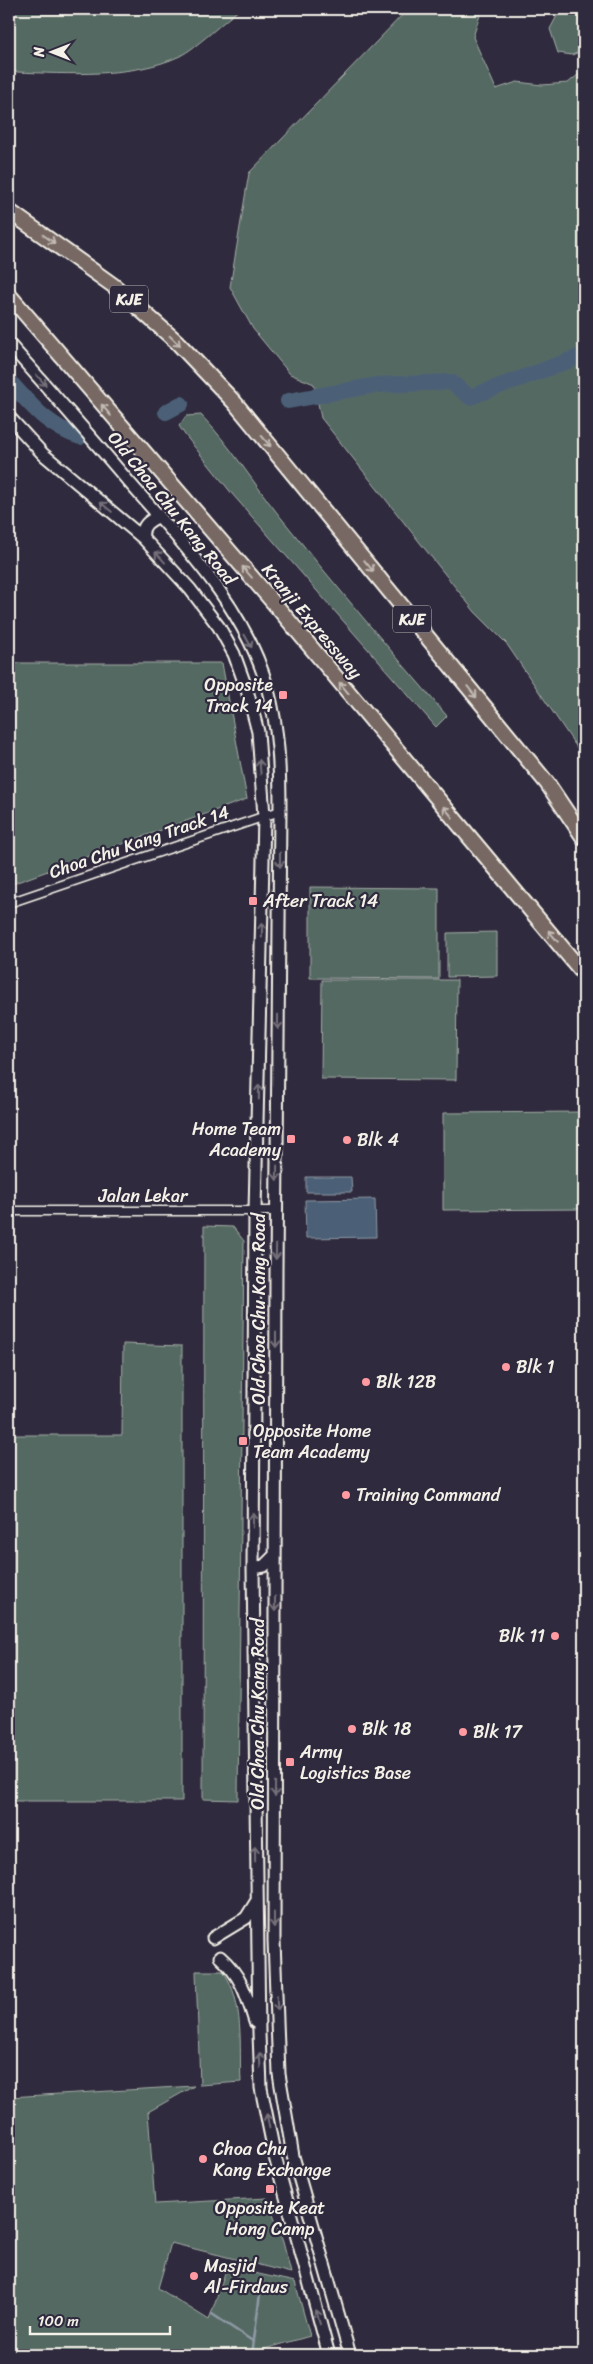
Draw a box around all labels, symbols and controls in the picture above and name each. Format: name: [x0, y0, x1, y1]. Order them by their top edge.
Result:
north arrow: [28, 28, 78, 78]
text: N: [27, 47, 52, 58]
one-way arrow: [41, 234, 55, 244]
road number: KJE: [110, 286, 148, 312]
one-way arrow: [169, 335, 181, 347]
one-way arrow: [35, 374, 47, 387]
one-way arrow: [101, 404, 112, 417]
street label: Old Choa Chu Kang Road: [99, 424, 246, 594]
one-way arrow: [260, 434, 271, 447]
one-way arrow: [100, 501, 113, 512]
one-way arrow: [154, 550, 166, 563]
street label: Kranji Expressway: [253, 556, 371, 687]
one-way arrow: [363, 560, 375, 573]
one-way arrow: [241, 566, 252, 579]
road number: KJE: [393, 606, 431, 632]
one-way arrow: [244, 633, 254, 647]
place label: Opposite Track 14: [204, 669, 273, 722]
one-way arrow: [338, 681, 350, 694]
one-way arrow: [467, 685, 478, 698]
marker: Opposite Track 14: [277, 689, 289, 701]
one-way arrow: [256, 759, 265, 775]
street label: Choa Chu Kang Track 14: [44, 796, 234, 888]
one-way arrow: [443, 806, 454, 819]
one-way arrow: [275, 851, 285, 867]
place label: After Track 14: [262, 885, 378, 917]
marker: After Track 14: [247, 895, 259, 907]
one-way arrow: [257, 922, 267, 938]
one-way arrow: [548, 930, 559, 943]
one-way arrow: [274, 1014, 283, 1030]
one-way arrow: [254, 1085, 264, 1101]
place label: Home Team Academy: [192, 1113, 282, 1166]
place label: Blk 4: [357, 1124, 399, 1156]
marker: Home Team Academy: [285, 1133, 297, 1145]
marker: Blk 4: [341, 1134, 353, 1146]
one-way arrow: [272, 1164, 282, 1181]
street label: Jalan Lekar: [98, 1180, 189, 1212]
street label: Old Choa Chu Kang Road: [243, 1212, 275, 1405]
one-way arrow: [271, 1244, 281, 1260]
one-way arrow: [271, 1332, 281, 1348]
place label: Blk 1: [516, 1351, 555, 1383]
marker: Blk 1: [500, 1361, 512, 1373]
place label: Blk 12B: [376, 1366, 436, 1398]
marker: Blk 12B: [360, 1376, 372, 1388]
place label: Opposite Home Team Academy: [253, 1415, 371, 1468]
marker: Opposite Home Team Academy: [237, 1435, 249, 1447]
place label: Training Command: [356, 1479, 502, 1511]
marker: Training Command: [340, 1489, 352, 1501]
one-way arrow: [248, 1512, 258, 1528]
one-way arrow: [270, 1595, 280, 1611]
street label: Old Choa Chu Kang Road: [242, 1617, 274, 1810]
place label: Blk 11: [499, 1620, 545, 1652]
marker: Blk 11: [549, 1630, 561, 1642]
place label: Blk 18: [362, 1713, 411, 1745]
place label: Blk 17: [473, 1716, 523, 1748]
marker: Blk 18: [346, 1723, 358, 1735]
marker: Blk 17: [457, 1726, 469, 1738]
place label: Army Logistics Base: [299, 1736, 411, 1789]
marker: Army Logistics Base: [284, 1756, 296, 1768]
one-way arrow: [271, 1780, 280, 1796]
one-way arrow: [250, 1846, 260, 1862]
one-way arrow: [269, 1911, 279, 1927]
one-way arrow: [272, 1995, 281, 2011]
one-way arrow: [255, 2053, 264, 2069]
one-way arrow: [262, 2113, 272, 2129]
place label: Choa Chu Kang Exchange: [213, 2133, 331, 2186]
marker: Choa Chu Kang Exchange: [197, 2153, 209, 2165]
marker: Opposite Keat Hong Camp: [264, 2183, 276, 2195]
place label: Opposite Keat Hong Camp: [215, 2192, 325, 2245]
place label: Masjid Al-Firdaus: [203, 2250, 289, 2303]
marker: Masjid Al-Firdaus: [188, 2270, 200, 2282]
scale bar: [30, 2304, 170, 2336]
text: 100 m: [38, 2308, 79, 2334]
one-way arrow: [313, 2310, 323, 2326]

